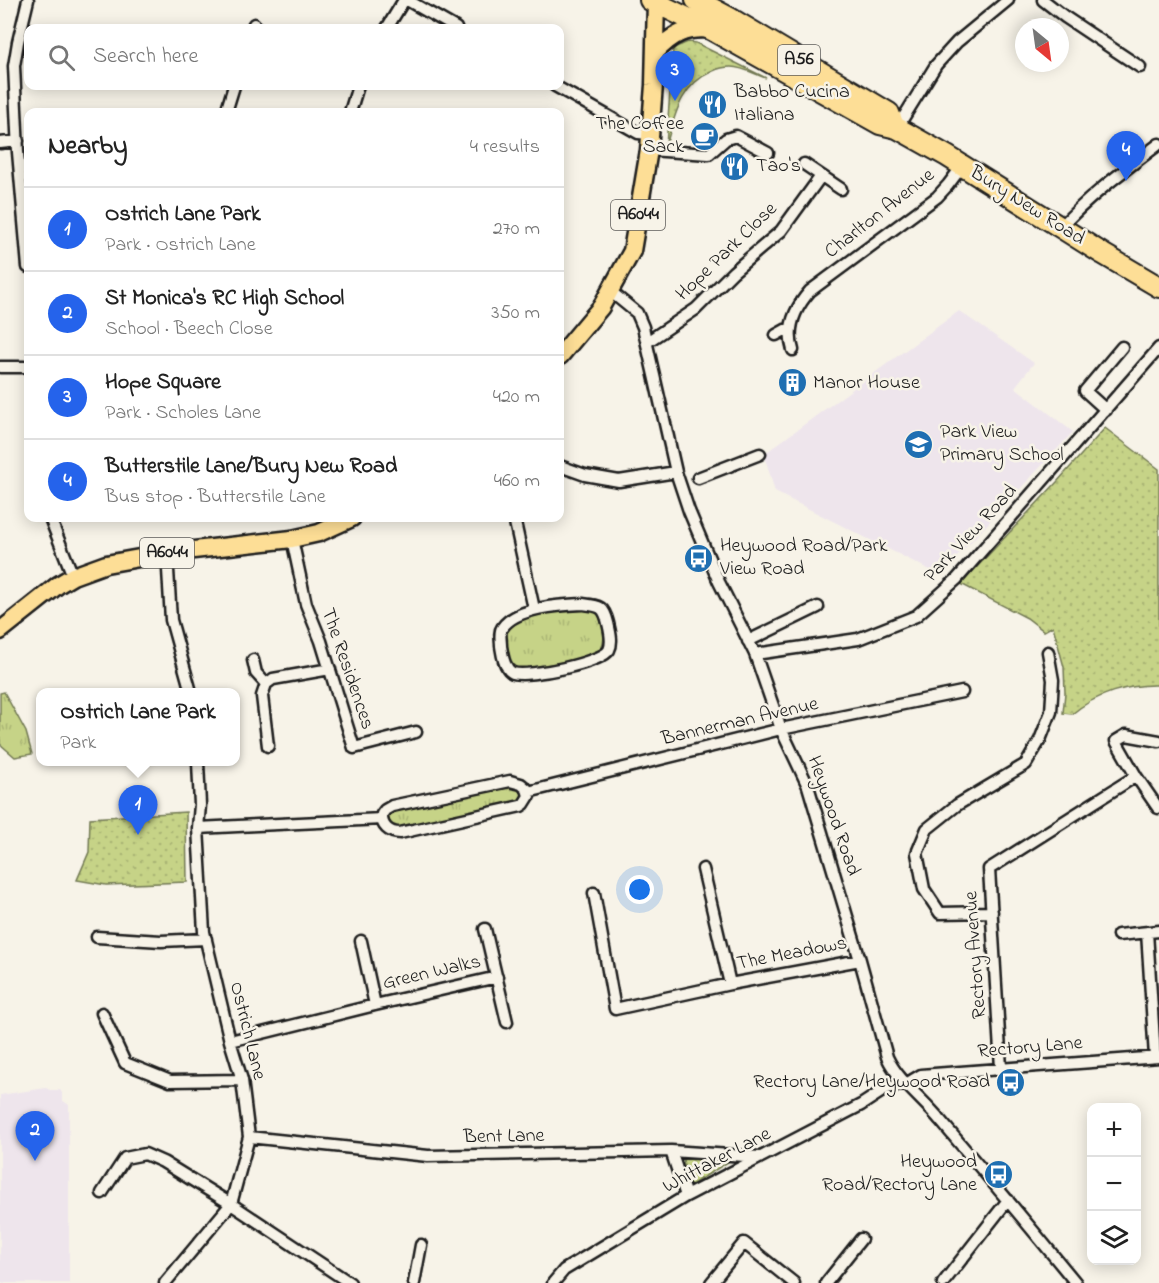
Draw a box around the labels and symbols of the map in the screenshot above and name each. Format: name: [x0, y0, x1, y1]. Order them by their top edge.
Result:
north arrow: [1015, 18, 1069, 72]
road number: A56: [778, 45, 820, 75]
pin: 3: [656, 51, 694, 101]
place label: Babbo Cucina Italiana: [733, 78, 850, 130]
restaurant icon: Babbo Cucina Italiana: [697, 88, 729, 120]
place label: The Coffee Sack: [595, 110, 684, 162]
cafe icon: The Coffee Sack: [689, 120, 721, 152]
pin: 4: [1106, 132, 1146, 181]
restaurant icon: Tao's: [719, 150, 751, 182]
place label: Tao's: [756, 152, 801, 181]
street label: Bury New Road: [963, 158, 1090, 253]
street label: Charlton Avenue: [819, 162, 941, 266]
street label: Hope Park Close: [669, 196, 785, 308]
road number: A6044: [611, 200, 665, 230]
building icon: Manor House: [776, 367, 808, 399]
place label: Manor House: [813, 369, 920, 398]
place label: Park View Primary School: [940, 418, 1064, 470]
school or university icon: Park View Primary School: [903, 428, 935, 460]
street label: Park View Road: [918, 478, 1024, 590]
place label: Heywood Road/Park View Road: [719, 532, 888, 584]
road number: A6044: [140, 538, 194, 568]
bus stop icon: Heywood Road/Park View Road: [683, 542, 715, 574]
street label: The Residences: [313, 604, 381, 734]
street label: Bannerman Avenue: [658, 690, 821, 754]
street label: Heywood Road: [799, 752, 867, 880]
pin: 1: [118, 786, 158, 835]
your location: [625, 875, 654, 904]
street label: Rectory Avenue: [957, 890, 995, 1020]
street label: The Meadows: [734, 929, 850, 979]
street label: Green Walks: [380, 948, 484, 998]
street label: Ostrich Lane: [221, 979, 273, 1083]
street label: Rectory Lane: [976, 1029, 1084, 1067]
bus stop icon: Rectory Lane/Heywood Road: [995, 1066, 1027, 1098]
place label: Rectory Lane/Heywood Road: [753, 1068, 990, 1097]
pin: 2: [15, 1112, 54, 1161]
street label: Whittaker Lane: [658, 1120, 776, 1202]
street label: Bent Lane: [462, 1122, 545, 1152]
place label: Heywood Road/Rectory Lane: [822, 1148, 977, 1200]
bus stop icon: Heywood Road/Rectory Lane: [982, 1158, 1014, 1190]

